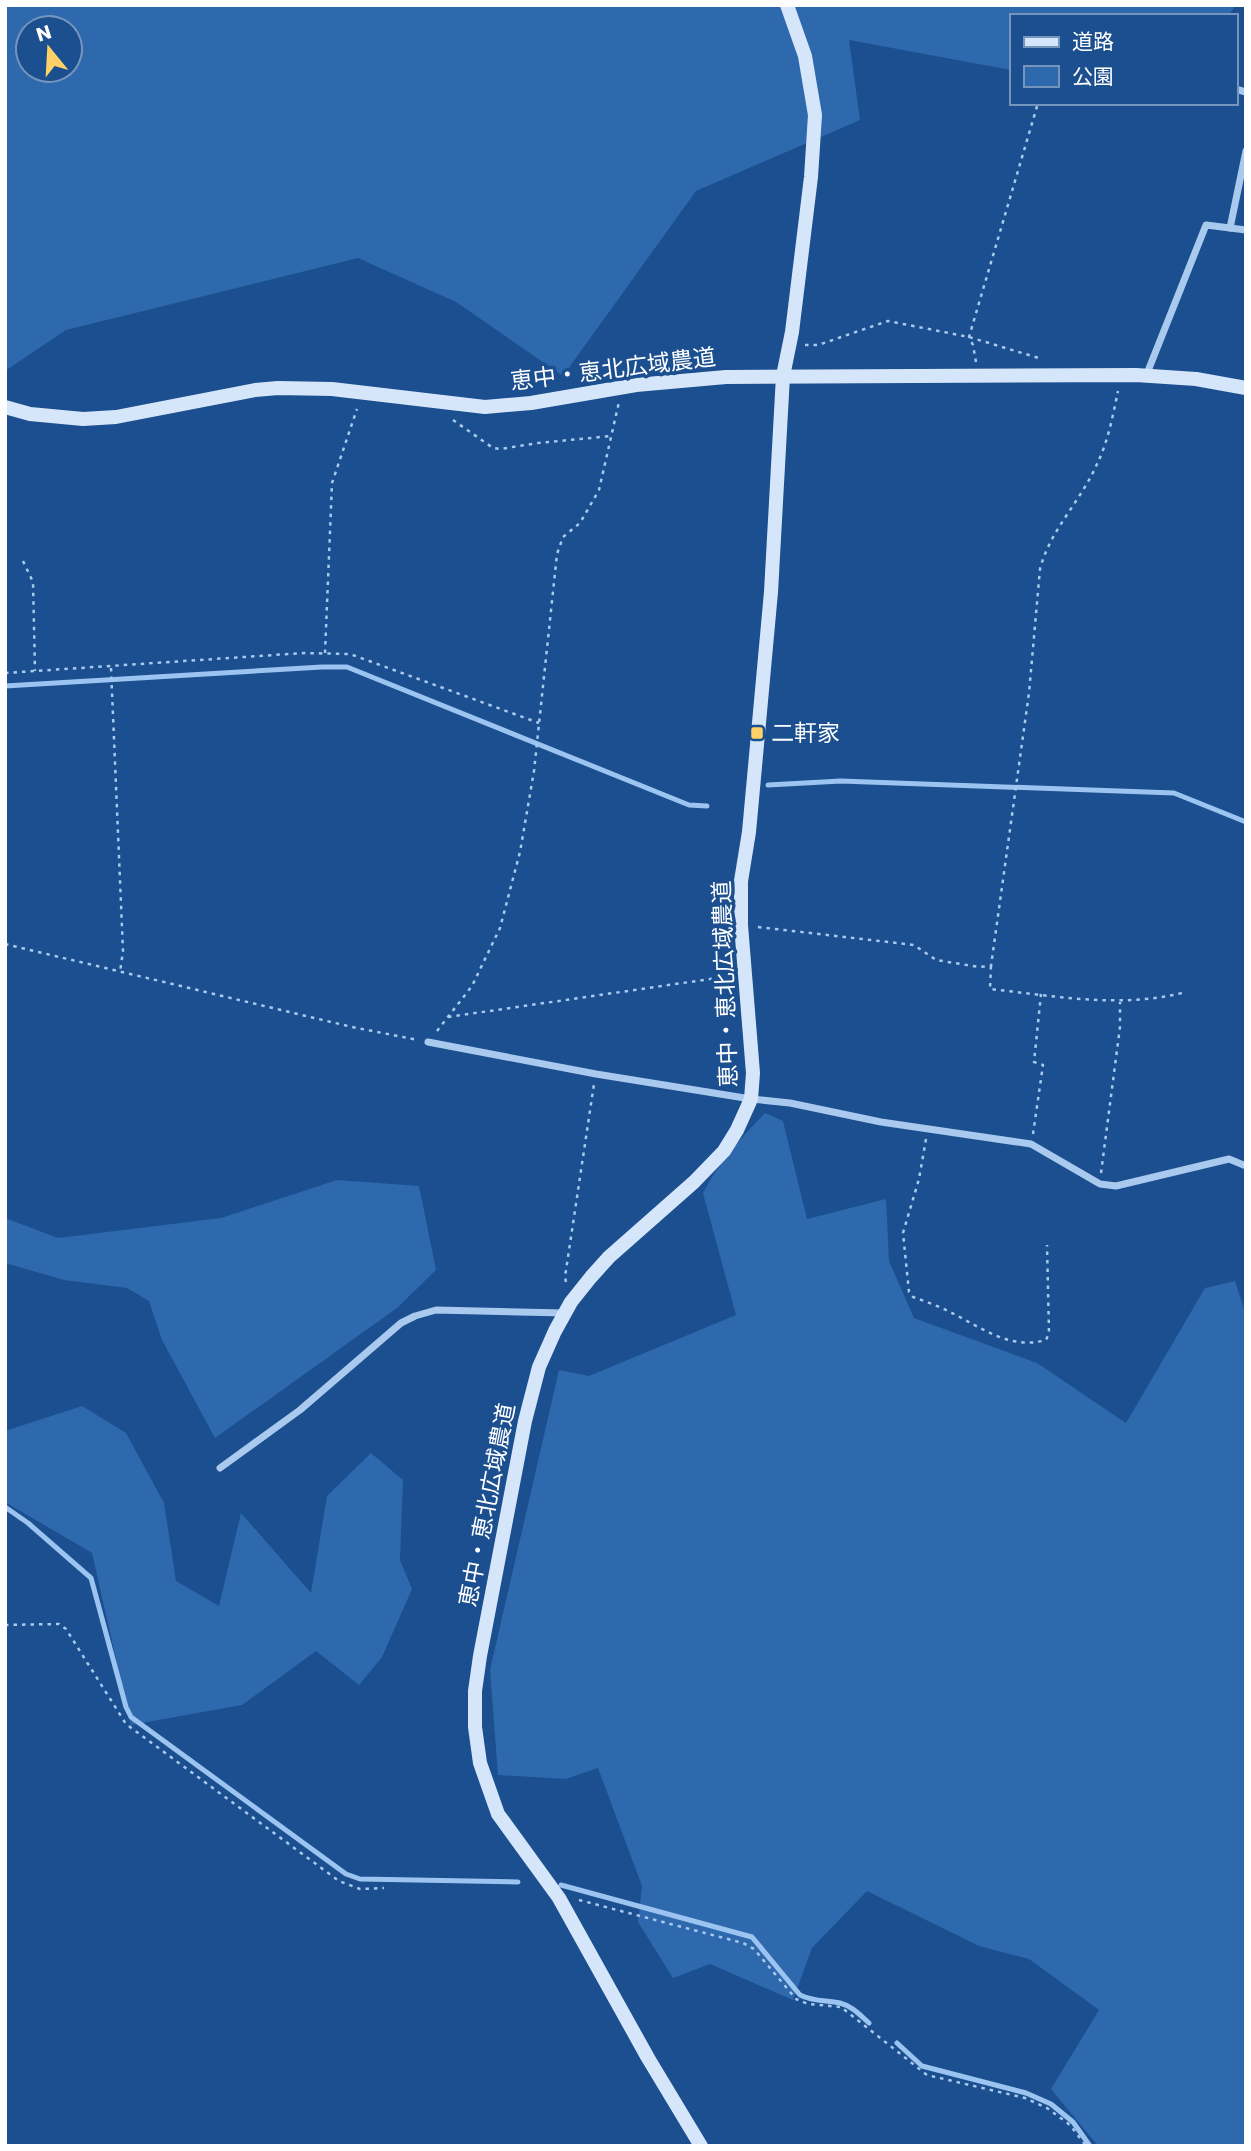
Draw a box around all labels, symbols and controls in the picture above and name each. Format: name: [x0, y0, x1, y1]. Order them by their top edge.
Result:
north arrow: [14, 14, 84, 84]
legend: [1010, 14, 1237, 105]
text: N: [33, 18, 55, 48]
text: 道路: [1072, 27, 1114, 56]
text: 公園: [1072, 62, 1114, 91]
street label: 恵中・恵北広域農道: [508, 341, 718, 397]
place label: 二軒家: [771, 717, 840, 749]
marker: 二軒家: [749, 725, 765, 741]
street label: 恵中・恵北広域農道: [705, 880, 745, 1088]
street label: 恵中・恵北広域農道: [452, 1400, 522, 1610]

